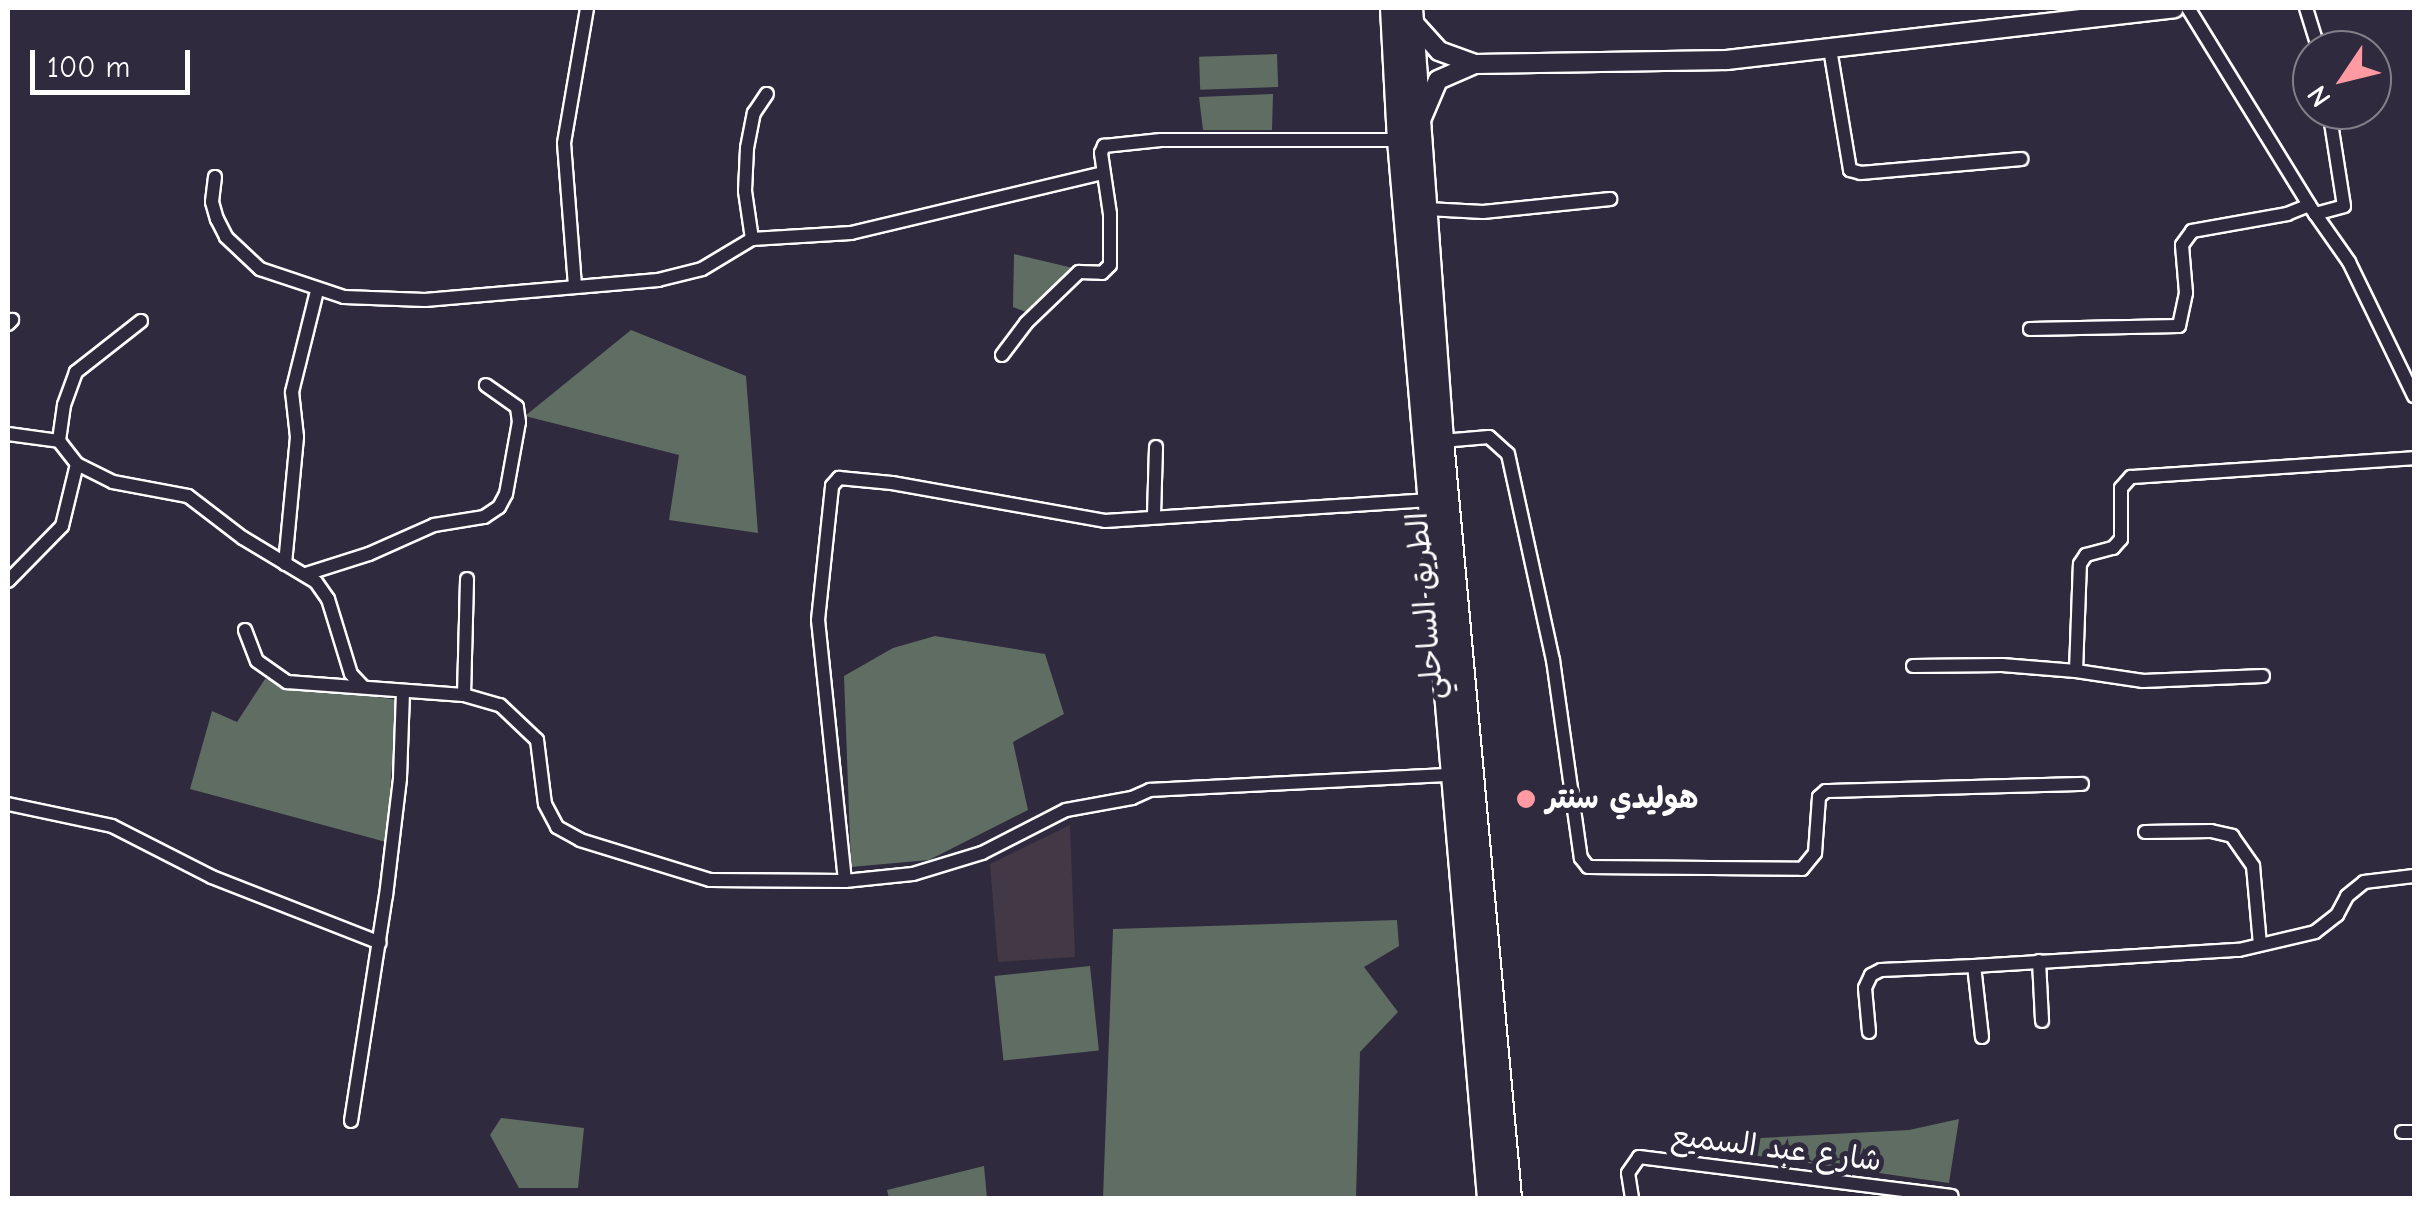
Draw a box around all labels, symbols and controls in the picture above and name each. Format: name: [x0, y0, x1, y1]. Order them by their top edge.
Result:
scale bar: [35, 30, 195, 92]
north arrow: [2292, 30, 2392, 130]
text: 100 m: [47, 50, 130, 85]
text: N: [2301, 79, 2337, 113]
street label: الطريق الساحلي: [1400, 511, 1452, 701]
place label: هوليدي سنتر: [1546, 781, 1698, 817]
marker: هوليدي سنتر: [1515, 788, 1537, 810]
street label: شارع عبد السميع: [1669, 1118, 1883, 1180]

